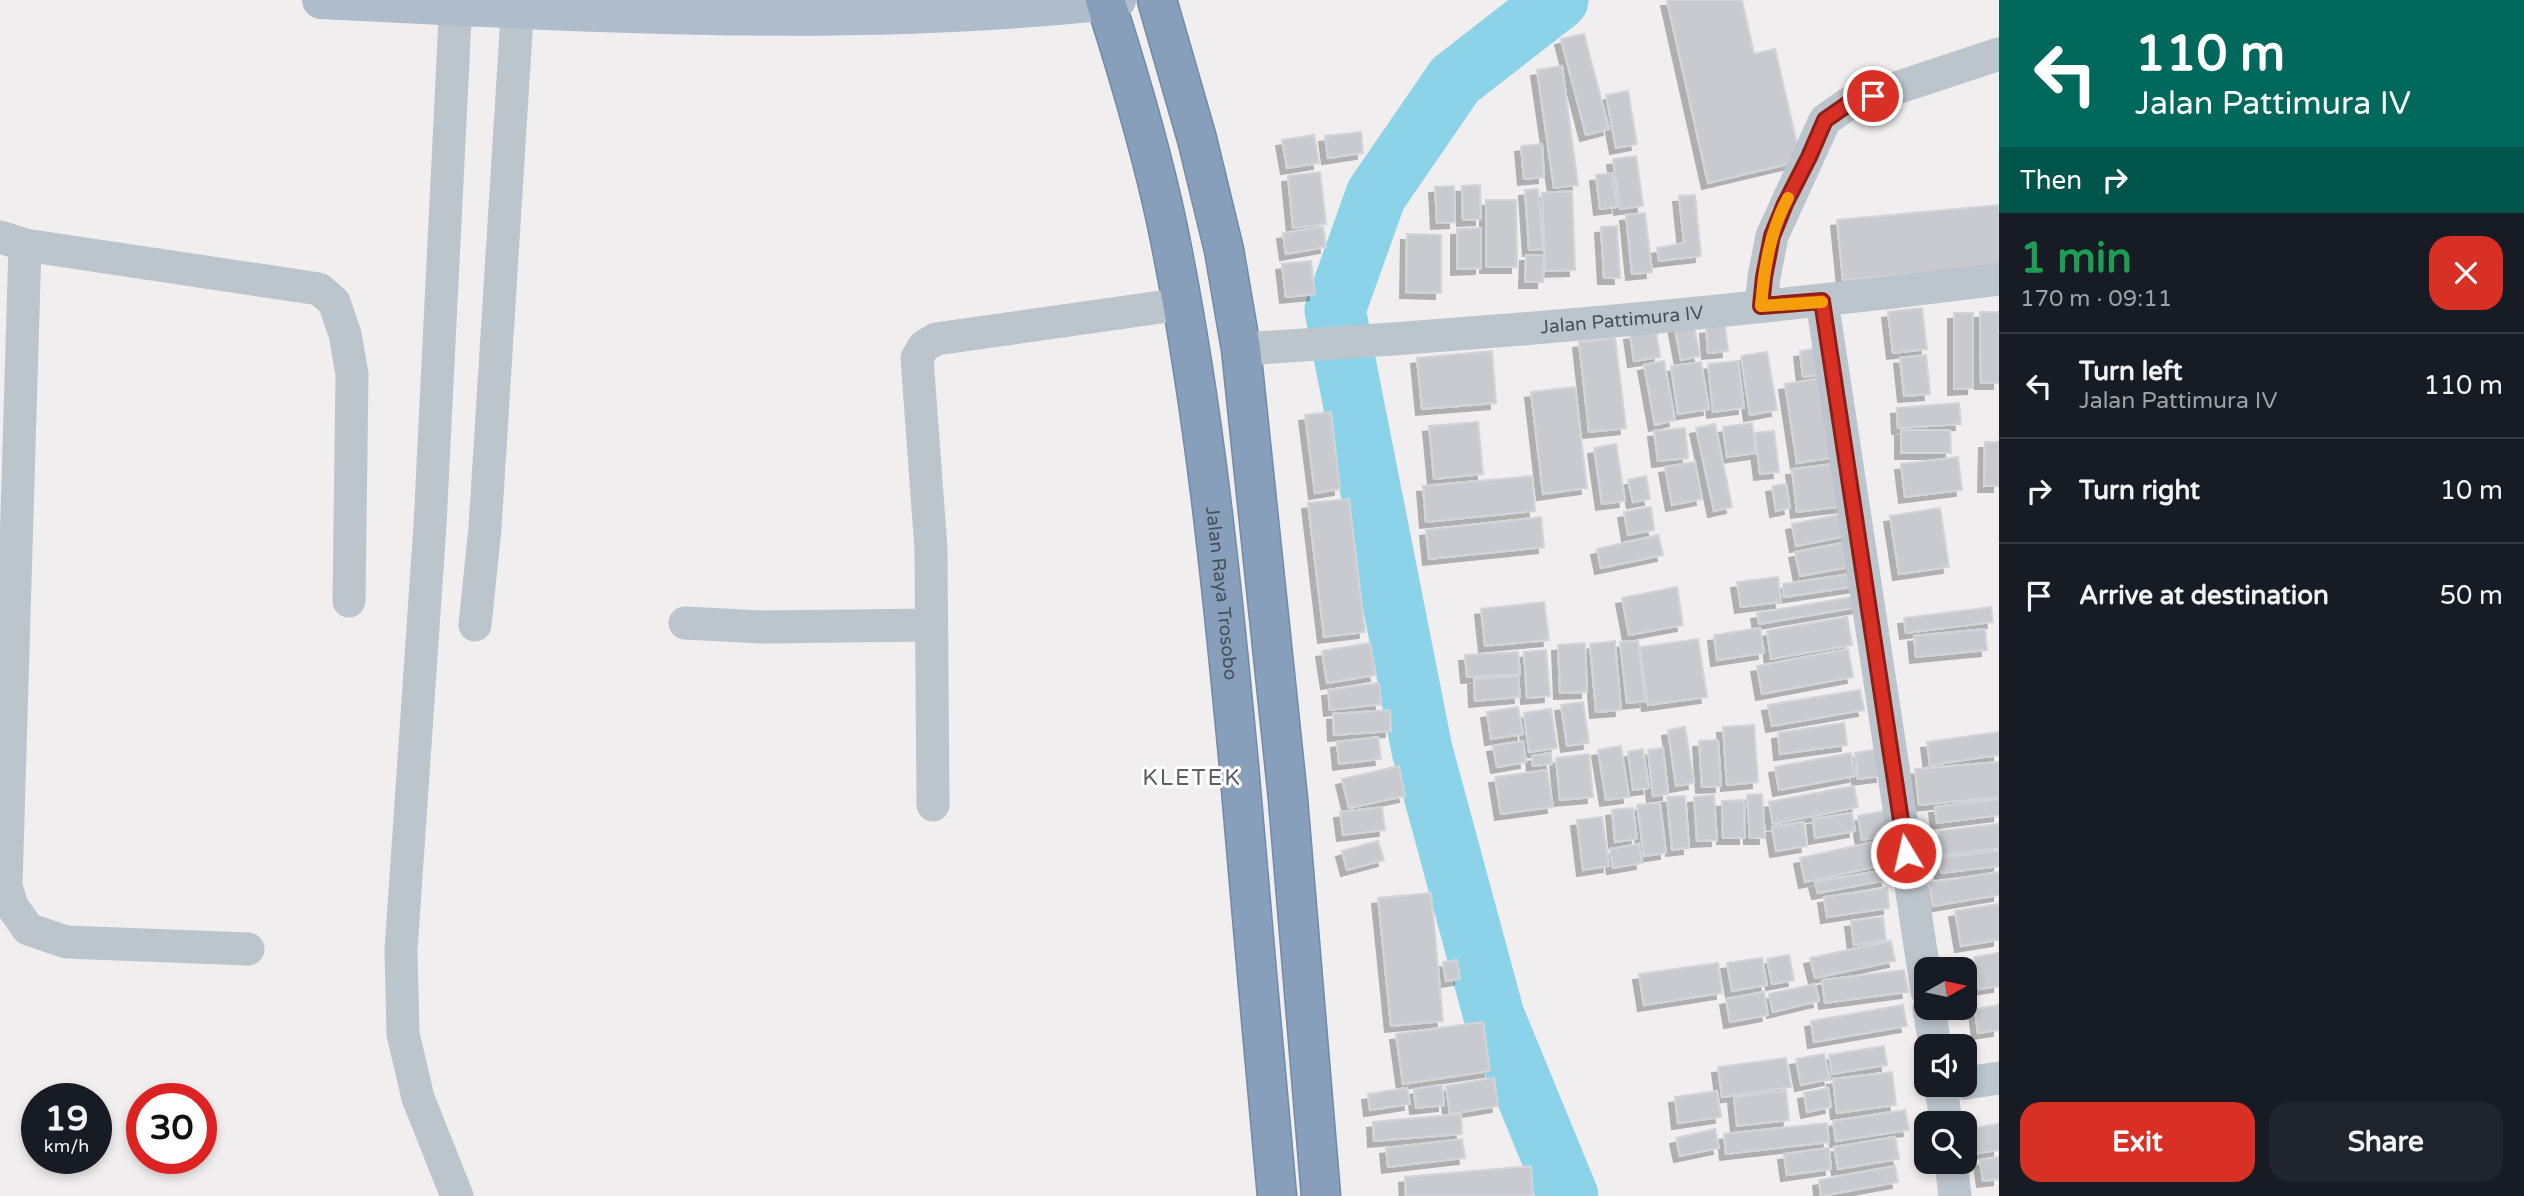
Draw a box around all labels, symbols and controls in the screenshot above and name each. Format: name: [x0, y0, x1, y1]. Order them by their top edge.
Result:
text: 110 m: [2135, 25, 2285, 84]
icon: left: [2020, 28, 2111, 119]
pin: [1843, 66, 1903, 126]
icon: arrive: [1854, 77, 1892, 115]
text: Jalan Pattimura IV: [2135, 85, 2411, 123]
icon: right: [2096, 161, 2134, 199]
text: Then: [2020, 165, 2082, 196]
text: 1 min: [2020, 233, 2132, 284]
button: close: [2429, 236, 2503, 310]
text: 170 m · 09:11: [2020, 285, 2172, 313]
street label: Jalan Pattimura IV: [1539, 301, 1705, 338]
text: Turn left: [2079, 356, 2182, 387]
icon: left: [2020, 367, 2058, 405]
text: 110 m: [2423, 370, 2503, 401]
text: Jalan Pattimura IV: [2079, 387, 2277, 415]
icon: right: [2020, 472, 2058, 510]
text: Turn right: [2079, 475, 2200, 506]
text: 10 m: [2440, 475, 2503, 506]
street label: Jalan Raya Trosobo: [1201, 505, 1242, 681]
icon: arrive: [2020, 577, 2058, 615]
text: Arrive at destination: [2079, 580, 2329, 611]
text: 50 m: [2440, 580, 2503, 611]
district label: KLETEK: [1142, 764, 1242, 792]
position arrow: [1869, 816, 1943, 890]
north arrow: [1914, 957, 1978, 1020]
map controls: [1914, 957, 1977, 1174]
button: sound: [1914, 1034, 1977, 1097]
speed limit sign: 30: [126, 1083, 217, 1174]
text: 19: [45, 1098, 88, 1140]
button: Exit: [2020, 1102, 2255, 1182]
button: Share: [2269, 1102, 2503, 1182]
button: search: [1914, 1111, 1977, 1174]
text: km/h: [44, 1135, 89, 1157]

